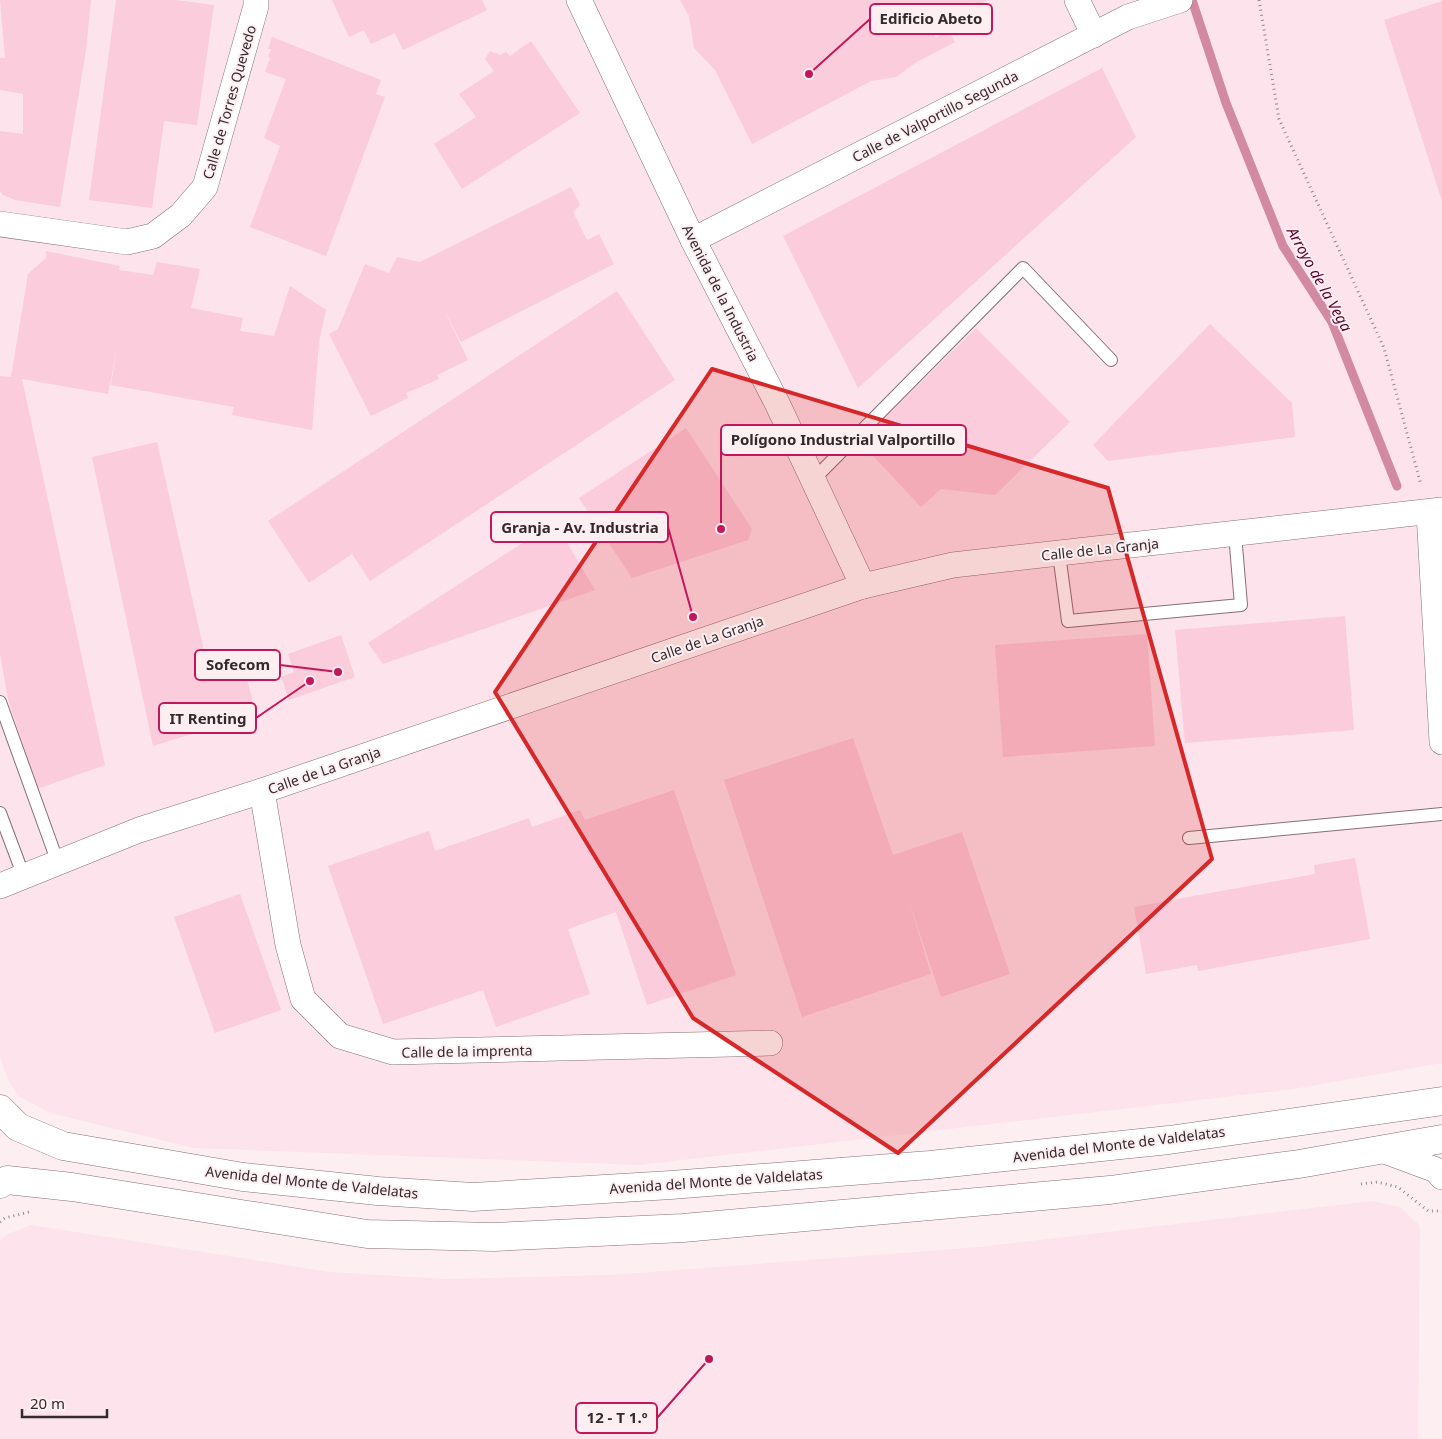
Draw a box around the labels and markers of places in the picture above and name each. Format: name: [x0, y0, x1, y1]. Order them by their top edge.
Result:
callout: Edificio Abeto: [870, 4, 992, 34]
callout: Polígono Industrial Valportillo: [721, 425, 966, 455]
callout: Granja - Av. Industria: [491, 512, 668, 542]
callout: Sofecom: [195, 650, 280, 680]
callout: IT Renting: [159, 703, 256, 733]
callout: 12 - T 1.º: [576, 1403, 657, 1433]

